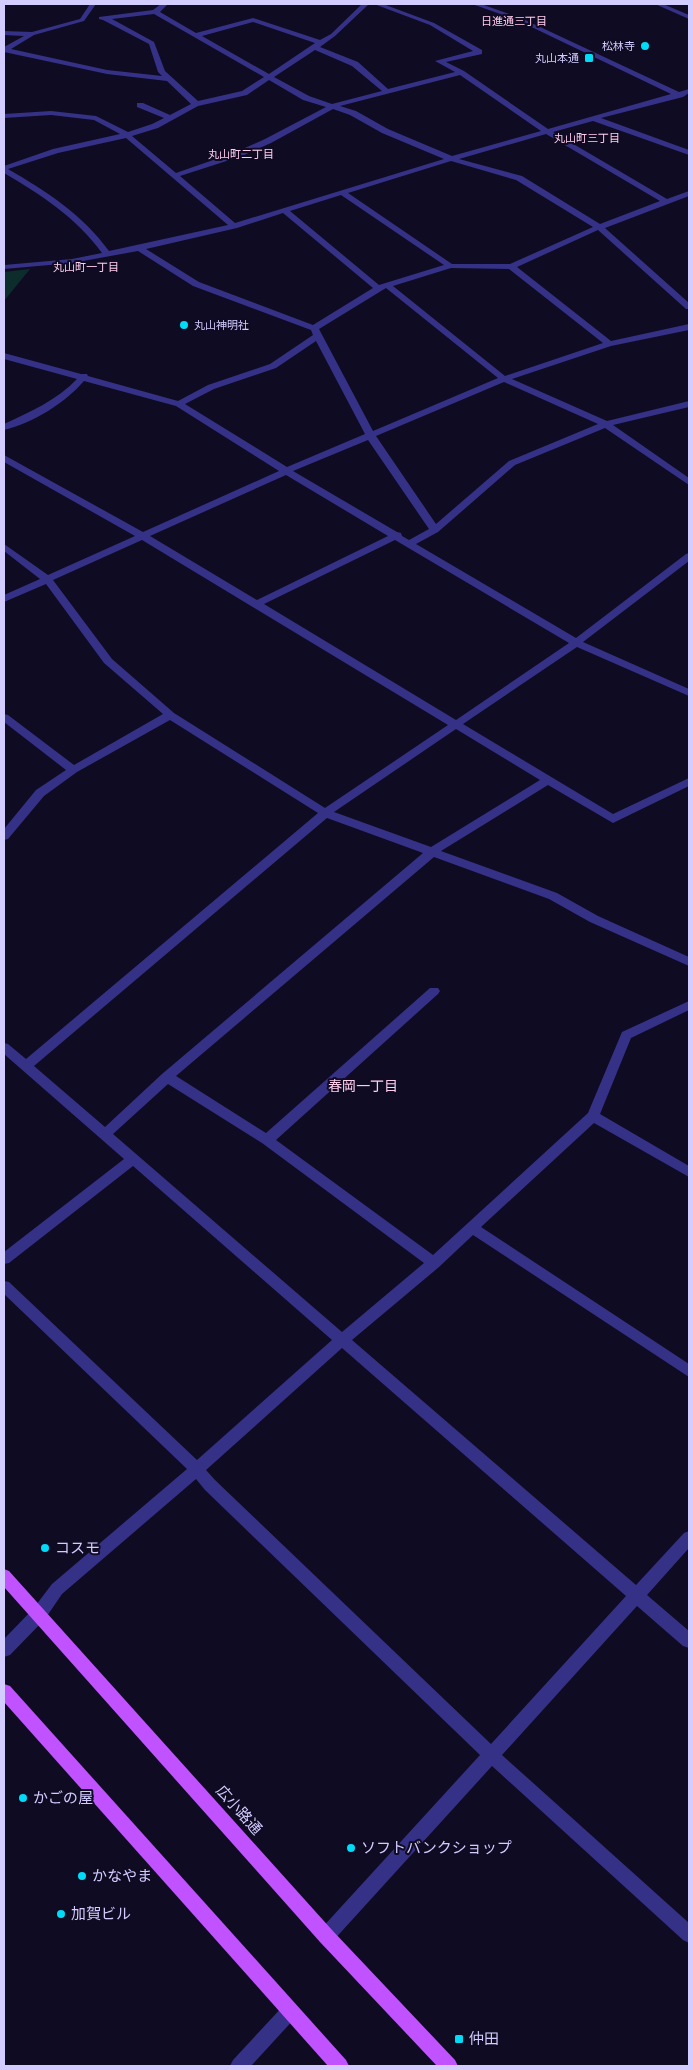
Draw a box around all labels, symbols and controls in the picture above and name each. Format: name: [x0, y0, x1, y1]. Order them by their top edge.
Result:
district label: 日進通三丁目: [481, 15, 547, 28]
place label: 松林寺: [602, 40, 635, 53]
marker: 松林寺: [639, 40, 651, 52]
place label: 丸山本通: [535, 52, 579, 65]
marker: 丸山本通: [583, 52, 595, 64]
district label: 丸山町三丁目: [554, 132, 620, 145]
district label: 丸山町二丁目: [208, 148, 274, 161]
district label: 丸山町一丁目: [53, 261, 119, 274]
marker: 丸山神明社: [178, 319, 190, 331]
place label: 丸山神明社: [194, 319, 249, 332]
district label: 春岡一丁目: [328, 1078, 398, 1094]
place label: コスモ: [55, 1539, 100, 1557]
marker: コスモ: [39, 1542, 51, 1554]
street label: 広小路通: [212, 1782, 266, 1838]
place label: かごの屋: [33, 1789, 93, 1807]
marker: かごの屋: [17, 1792, 29, 1804]
place label: ソフトバンクショップ: [361, 1839, 512, 1857]
marker: ソフトバンクショップ: [345, 1842, 357, 1854]
place label: かなやま: [92, 1867, 152, 1885]
marker: かなやま: [76, 1870, 88, 1882]
place label: 加賀ビル: [71, 1905, 131, 1923]
marker: 加賀ビル: [55, 1908, 67, 1920]
place label: 仲田: [469, 2030, 499, 2048]
marker: 仲田: [453, 2033, 465, 2045]

